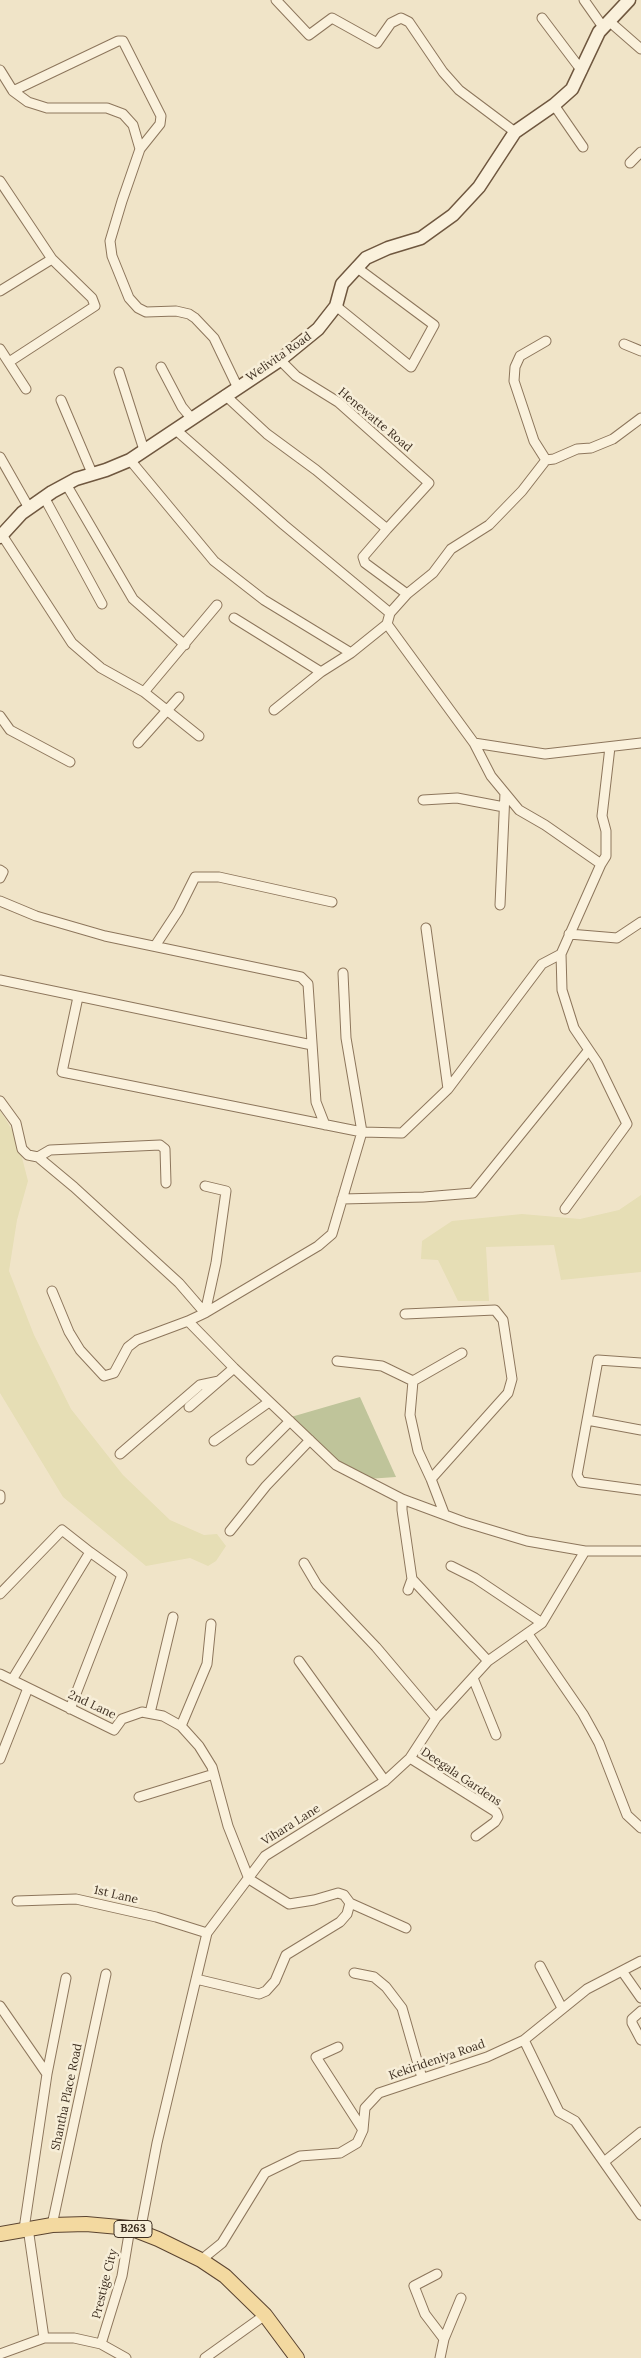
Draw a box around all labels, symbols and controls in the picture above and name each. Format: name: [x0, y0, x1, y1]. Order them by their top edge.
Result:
street label: Welivita Road: [244, 329, 314, 385]
street label: Henewatte Road: [335, 385, 415, 455]
street label: 2nd Lane: [66, 1688, 118, 1722]
street label: Deegala Gardens: [418, 1745, 504, 1809]
street label: Vihara Lane: [259, 1801, 323, 1849]
street label: 1st Lane: [93, 1883, 139, 1907]
street label: Kekirideniya Road: [387, 2037, 487, 2083]
street label: Shantha Place Road: [49, 2042, 85, 2152]
road number: B263: [114, 2220, 152, 2238]
street label: Prestige City: [89, 2247, 121, 2321]

